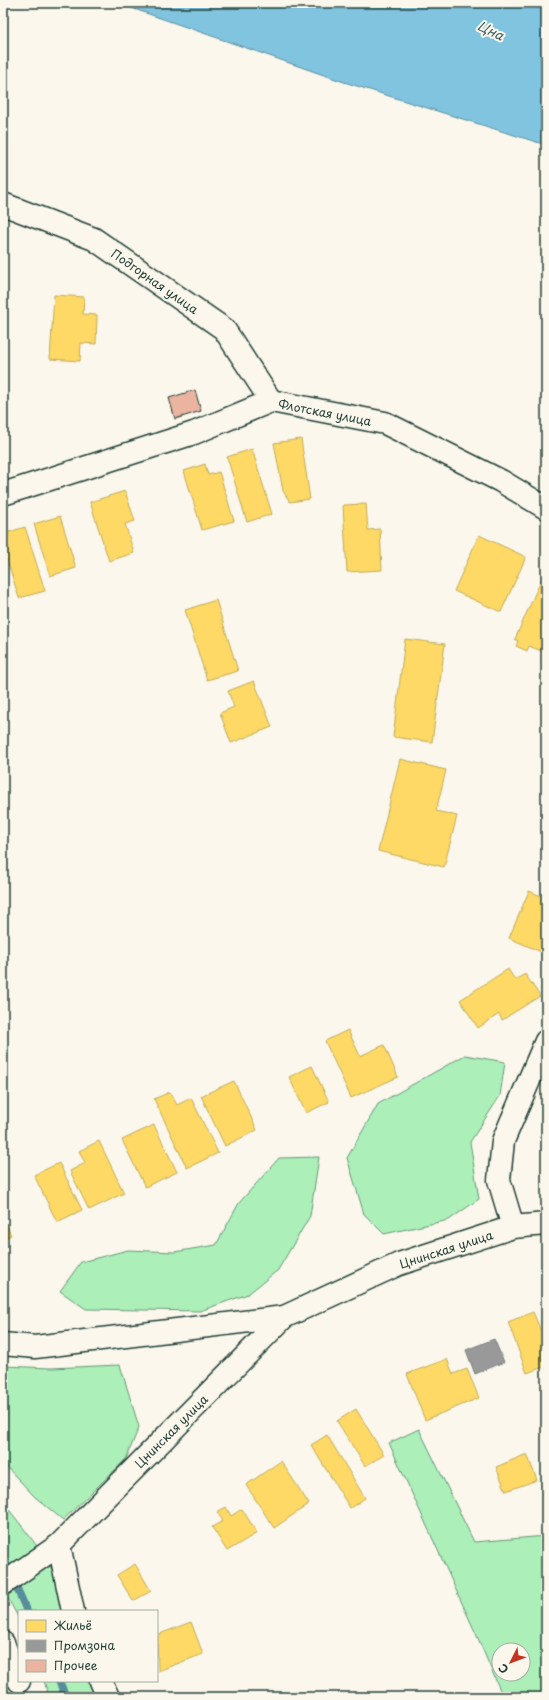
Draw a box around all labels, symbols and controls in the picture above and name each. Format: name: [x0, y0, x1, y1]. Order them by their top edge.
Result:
water label: Цна: [475, 16, 508, 45]
street label: Подгорная улица: [108, 244, 203, 318]
street label: Флотская улица: [277, 394, 374, 430]
street label: Цнинская улица: [397, 1225, 495, 1273]
street label: Цнинская улица: [130, 1390, 212, 1472]
legend: [18, 1610, 158, 1682]
text: Жильё: [53, 1616, 92, 1634]
text: Промзона: [54, 1636, 116, 1654]
north arrow: [491, 1642, 531, 1682]
text: Прочее: [54, 1656, 98, 1674]
text: С: [494, 1660, 512, 1678]

